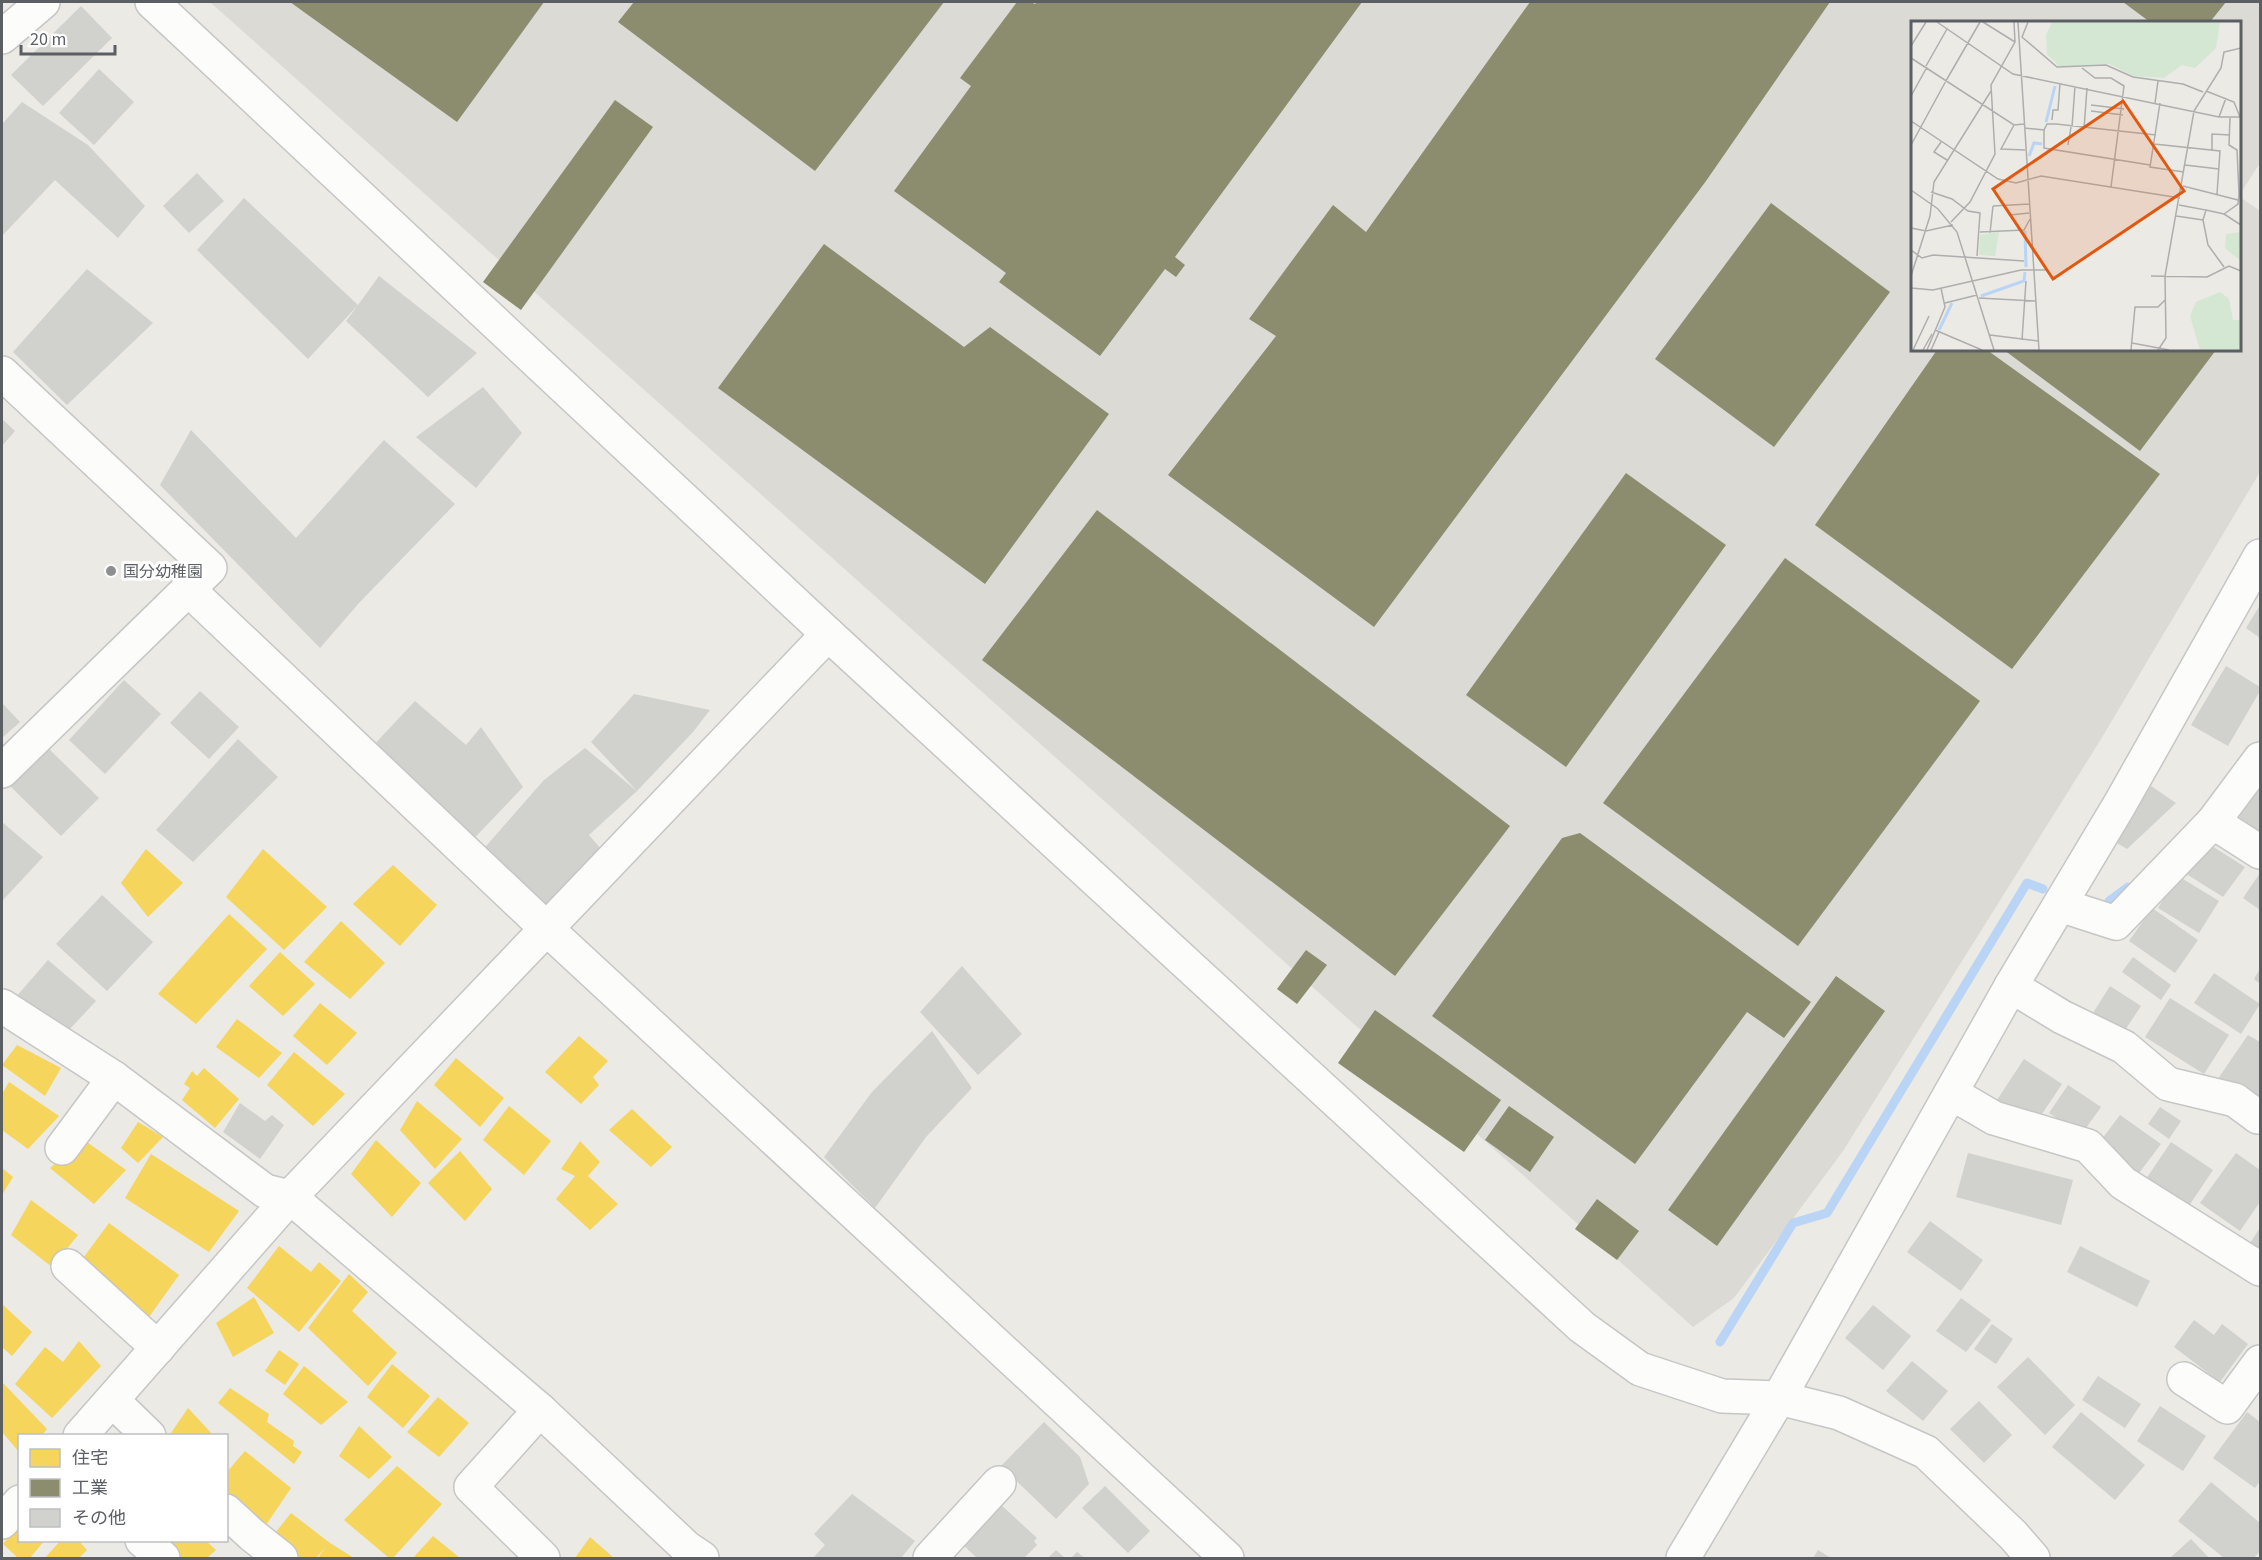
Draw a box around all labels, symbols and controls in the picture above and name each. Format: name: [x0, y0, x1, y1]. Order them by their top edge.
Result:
scale bar: [21, 18, 116, 56]
inset map: [1911, 21, 2241, 351]
text: 20 m: [30, 27, 66, 52]
place label: 国分幼稚園: [123, 561, 203, 583]
marker: 国分幼稚園: [104, 564, 118, 578]
legend: [18, 1434, 228, 1542]
text: 住宅: [72, 1446, 108, 1471]
text: 工業: [72, 1476, 108, 1501]
text: その他: [72, 1506, 126, 1531]

